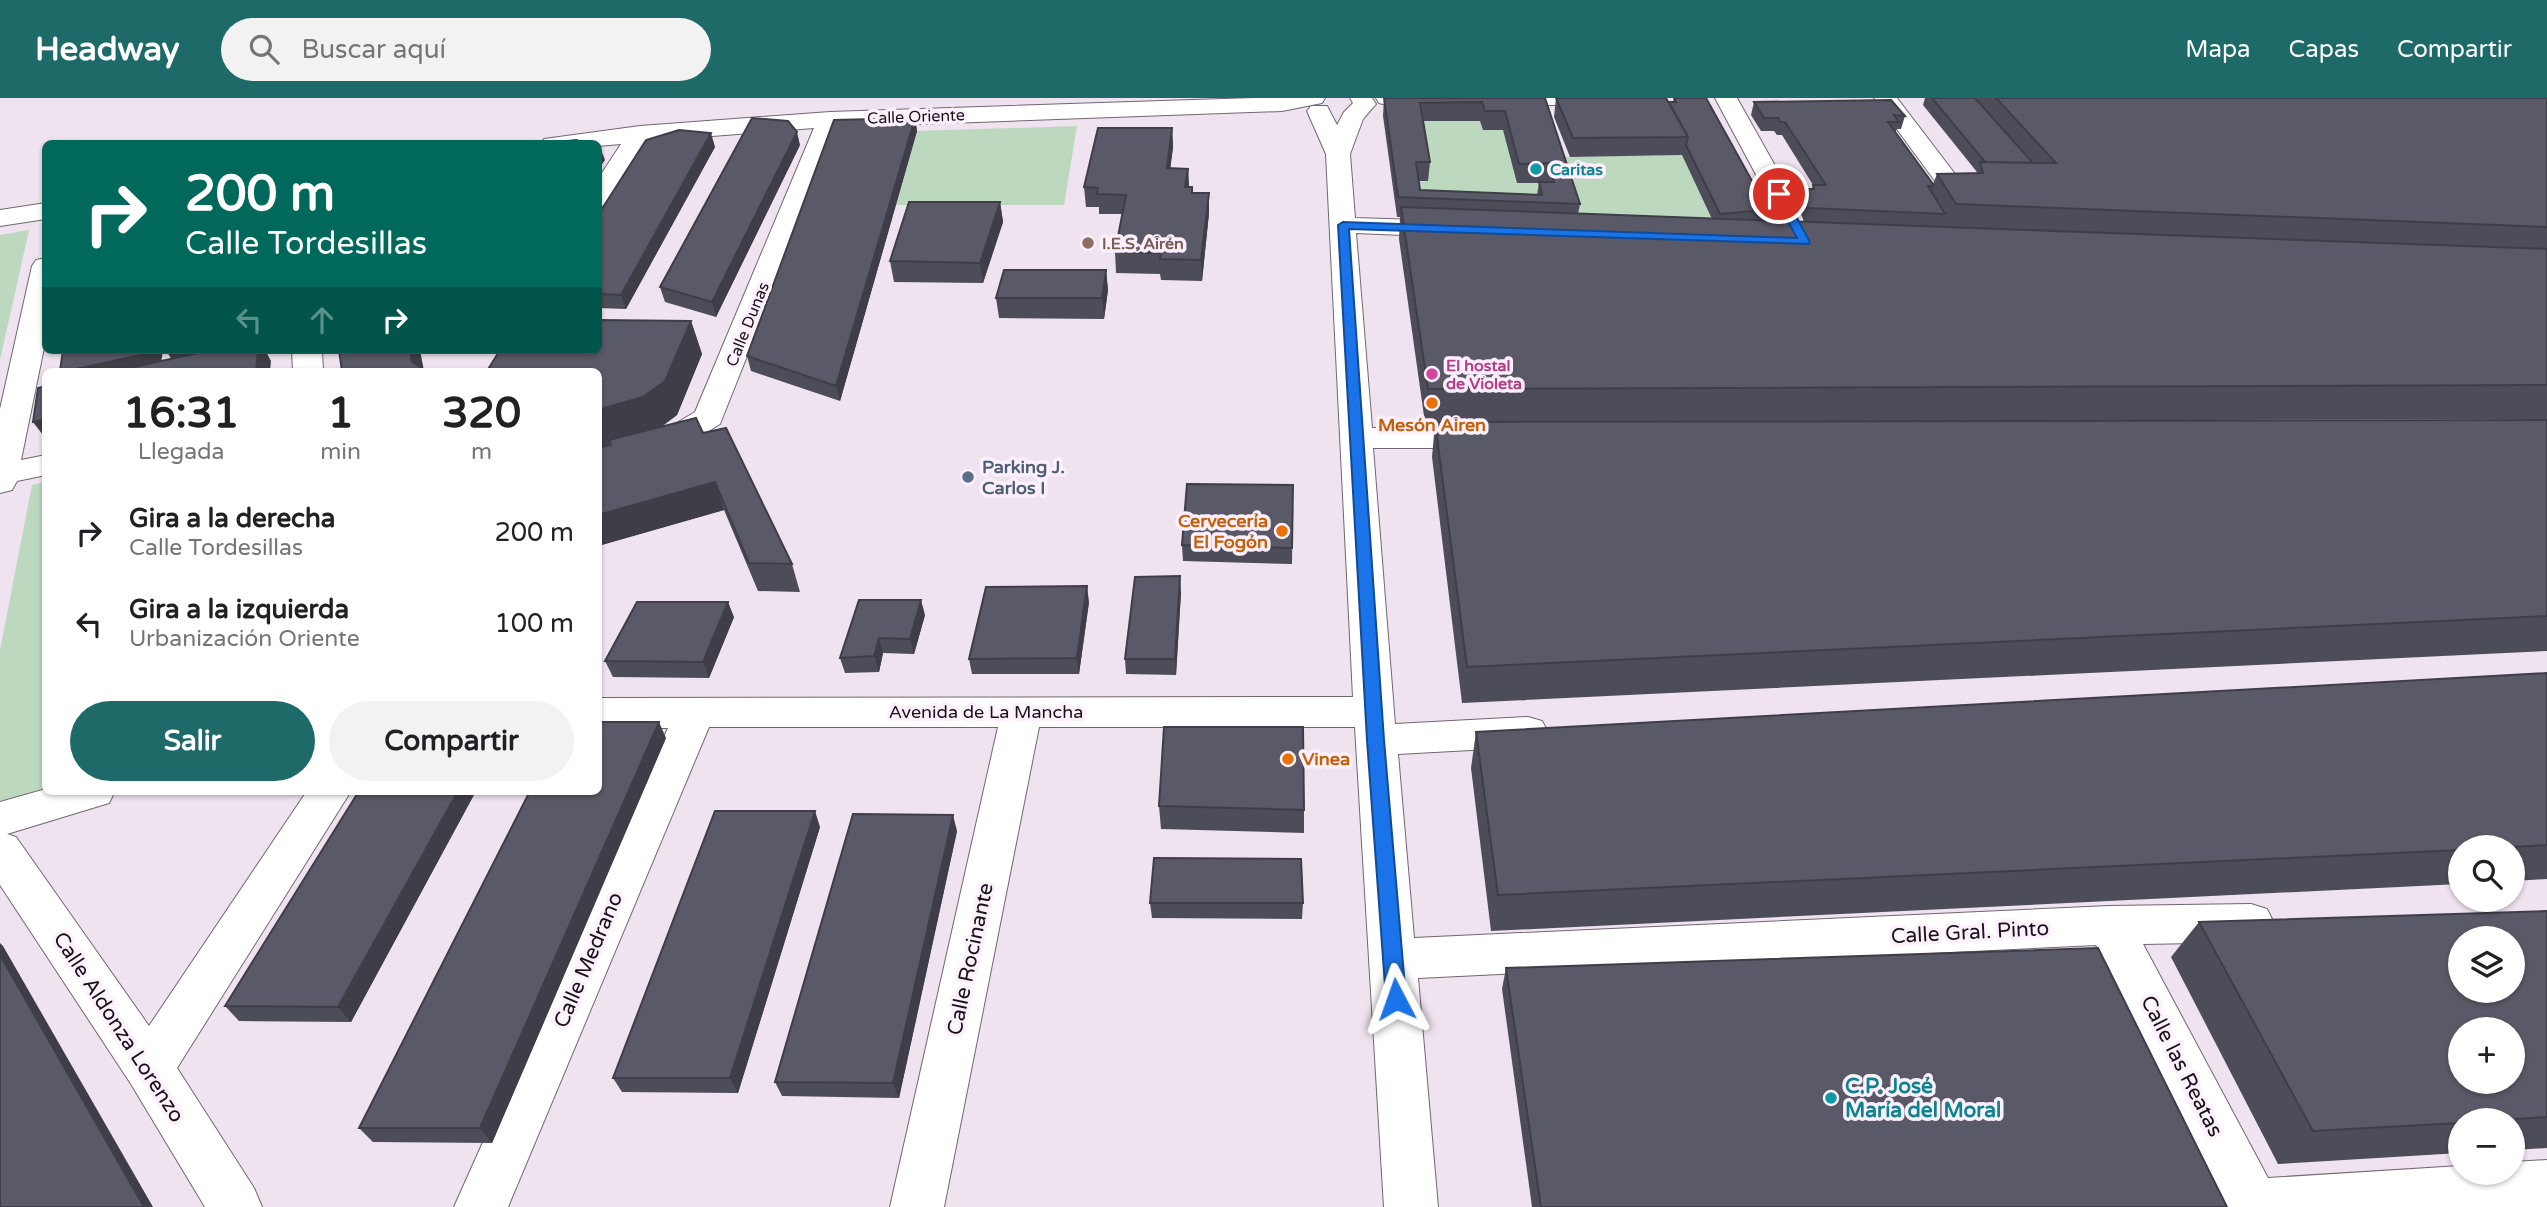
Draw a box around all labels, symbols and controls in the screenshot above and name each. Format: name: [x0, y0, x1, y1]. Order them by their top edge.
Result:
search box: [221, 18, 711, 81]
text: Headway: [35, 30, 179, 69]
icon: search: [245, 30, 283, 68]
text: Buscar aquí: [301, 34, 446, 65]
text: Mapa: [2185, 35, 2251, 64]
text: Capas: [2289, 35, 2359, 64]
text: Compartir: [2397, 35, 2512, 64]
street label: Calle Oriente: [867, 105, 965, 129]
place label: Caritas: [1550, 160, 1603, 180]
marker: Caritas: [1528, 161, 1544, 177]
pin: [1749, 164, 1809, 224]
text: 200 m: [185, 165, 335, 224]
icon: right: [70, 168, 161, 259]
icon: arrive: [1760, 175, 1798, 213]
text: Calle Tordesillas: [185, 225, 427, 263]
place label: I.E.S. Airén: [1102, 234, 1184, 254]
marker: I.E.S. Airén: [1080, 235, 1096, 251]
street label: Calle Dunas: [722, 279, 774, 370]
icon: left: [230, 301, 268, 339]
icon: ahead: [303, 301, 341, 339]
icon: right: [376, 301, 414, 339]
place label: El hostal de Violeta: [1446, 356, 1522, 394]
marker: El hostal de Violeta: [1424, 366, 1440, 382]
text: 16:31: [123, 388, 239, 439]
text: 1: [327, 388, 354, 439]
text: 320: [442, 388, 521, 439]
marker: Mesón Airen: [1424, 395, 1440, 411]
place label: Mesón Airen: [1378, 414, 1486, 436]
text: Llegada: [138, 438, 225, 466]
text: min: [320, 438, 361, 466]
text: m: [471, 438, 492, 466]
place label: Parking J. Carlos I: [982, 456, 1065, 499]
marker: Parking J. Carlos I: [960, 469, 976, 485]
text: Gira a la derecha: [129, 503, 335, 534]
place label: Cervecería El Fogón: [1178, 510, 1268, 553]
icon: right: [70, 514, 108, 552]
text: 200 m: [494, 517, 574, 548]
marker: Cervecería El Fogón: [1274, 523, 1290, 539]
text: Calle Tordesillas: [129, 534, 303, 562]
text: Gira a la izquierda: [129, 594, 349, 625]
icon: left: [70, 605, 108, 643]
text: 100 m: [494, 608, 574, 639]
text: Urbanización Oriente: [129, 625, 360, 653]
button: Salir: [70, 701, 315, 781]
button: Compartir: [329, 701, 574, 781]
street label: Avenida de La Mancha: [889, 701, 1083, 723]
place label: Vinea: [1302, 748, 1350, 770]
marker: Vinea: [1280, 751, 1296, 767]
map controls: [2448, 835, 2525, 1185]
button: search: [2448, 835, 2525, 912]
street label: Calle Rocinante: [942, 880, 999, 1038]
street label: Calle Medrano: [549, 889, 628, 1032]
street label: Calle Gral. Pinto: [1890, 916, 2050, 949]
button: layers: [2448, 926, 2525, 1003]
street label: Calle Aldonza Lorenzo: [48, 927, 190, 1127]
position arrow: [1359, 962, 1433, 1036]
street label: Calle las Reatas: [2135, 991, 2228, 1141]
button: +: [2448, 1017, 2525, 1094]
place label: C.P. José María del Moral: [1845, 1074, 2001, 1123]
marker: C.P. José María del Moral: [1823, 1090, 1839, 1106]
button: −: [2448, 1108, 2525, 1185]

